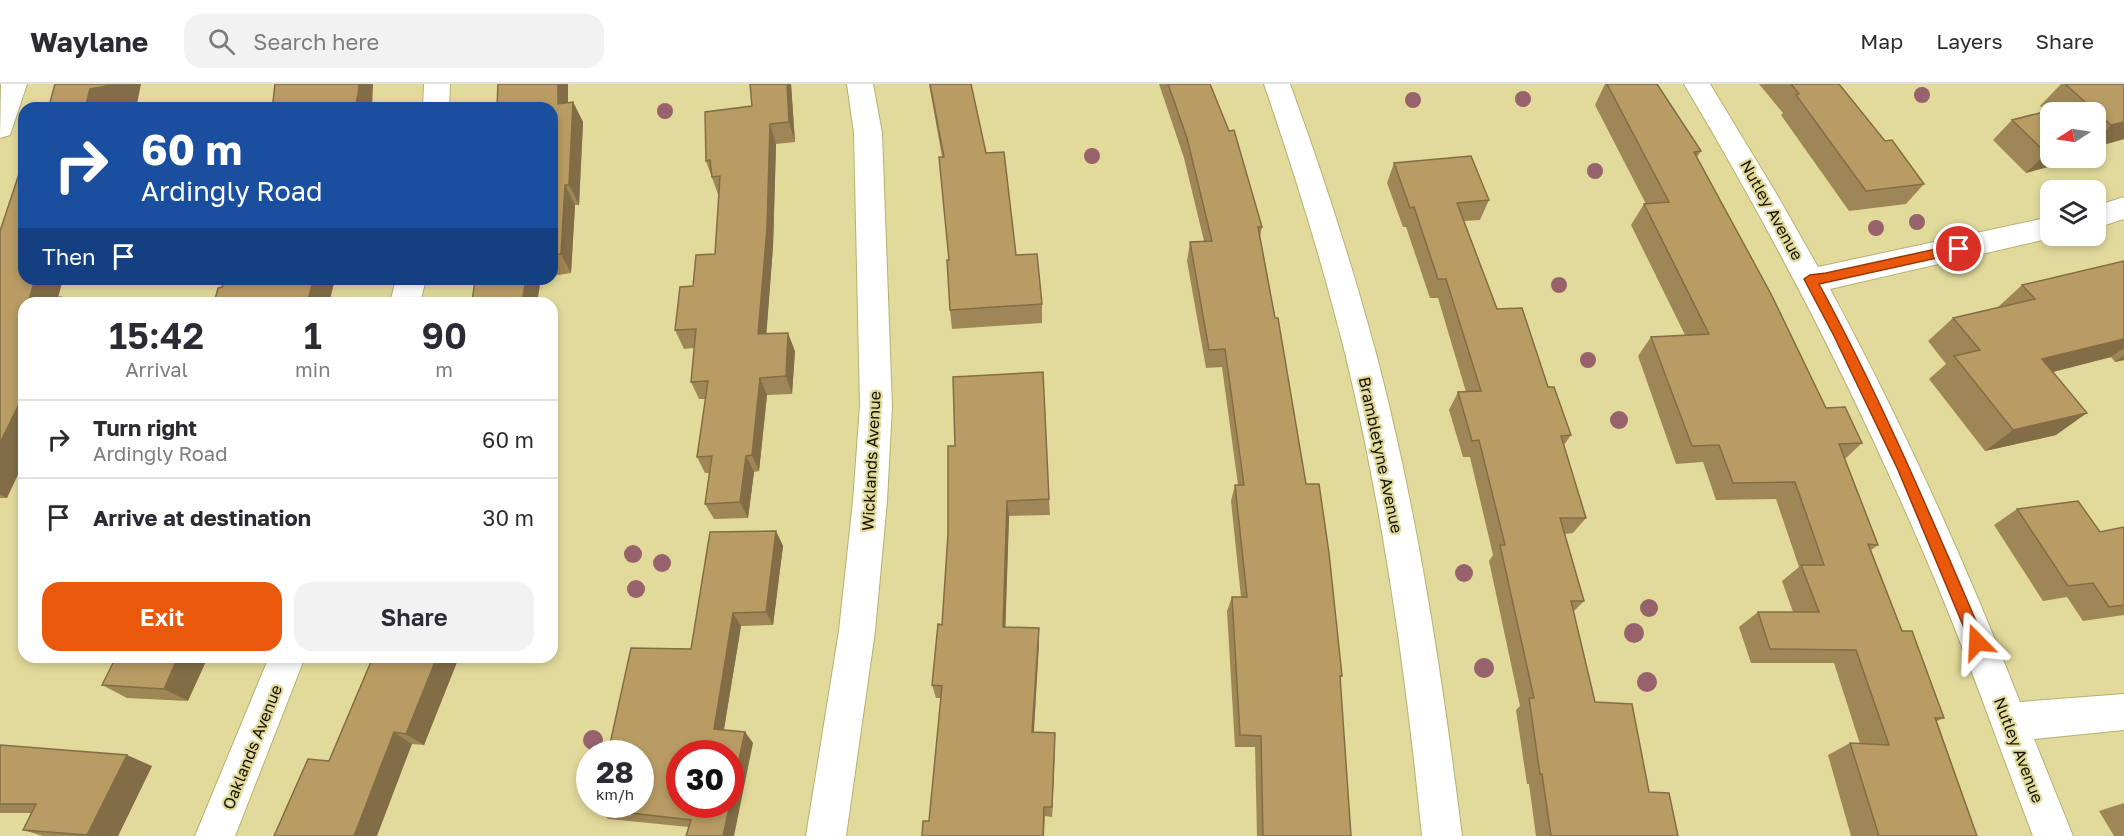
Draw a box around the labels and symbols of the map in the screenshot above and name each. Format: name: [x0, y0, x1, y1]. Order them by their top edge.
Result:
north arrow: [2040, 102, 2106, 168]
street label: Nutley Avenue: [1736, 156, 1808, 264]
pin: [1933, 223, 1984, 274]
street label: Brambletyne Avenue: [1355, 375, 1407, 535]
street label: Wicklands Avenue: [857, 390, 885, 532]
position arrow: [1945, 610, 2009, 674]
street label: Oaklands Avenue: [218, 682, 286, 812]
street label: Nutley Avenue: [1990, 694, 2048, 806]
speed limit sign: 30: [666, 740, 744, 818]

